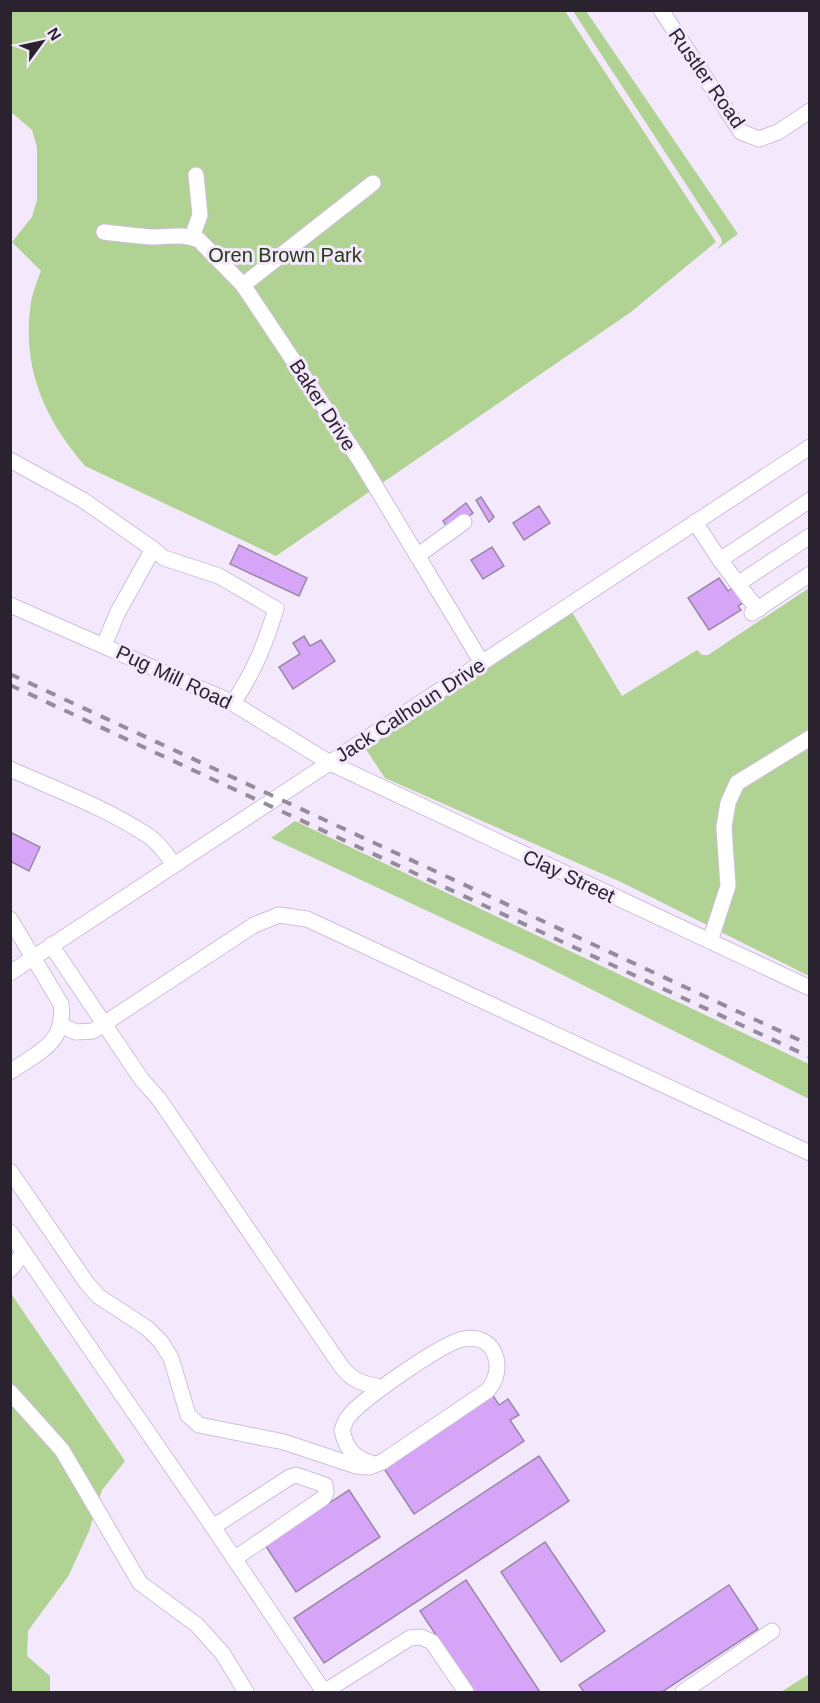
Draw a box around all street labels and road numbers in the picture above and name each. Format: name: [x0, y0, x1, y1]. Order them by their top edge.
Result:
street label: Rustler Road: [665, 24, 749, 132]
street label: Baker Drive: [285, 355, 361, 455]
street label: Pug Mill Road: [113, 641, 235, 713]
street label: Jack Calhoun Drive: [331, 654, 489, 766]
street label: Clay Street: [520, 845, 619, 907]

